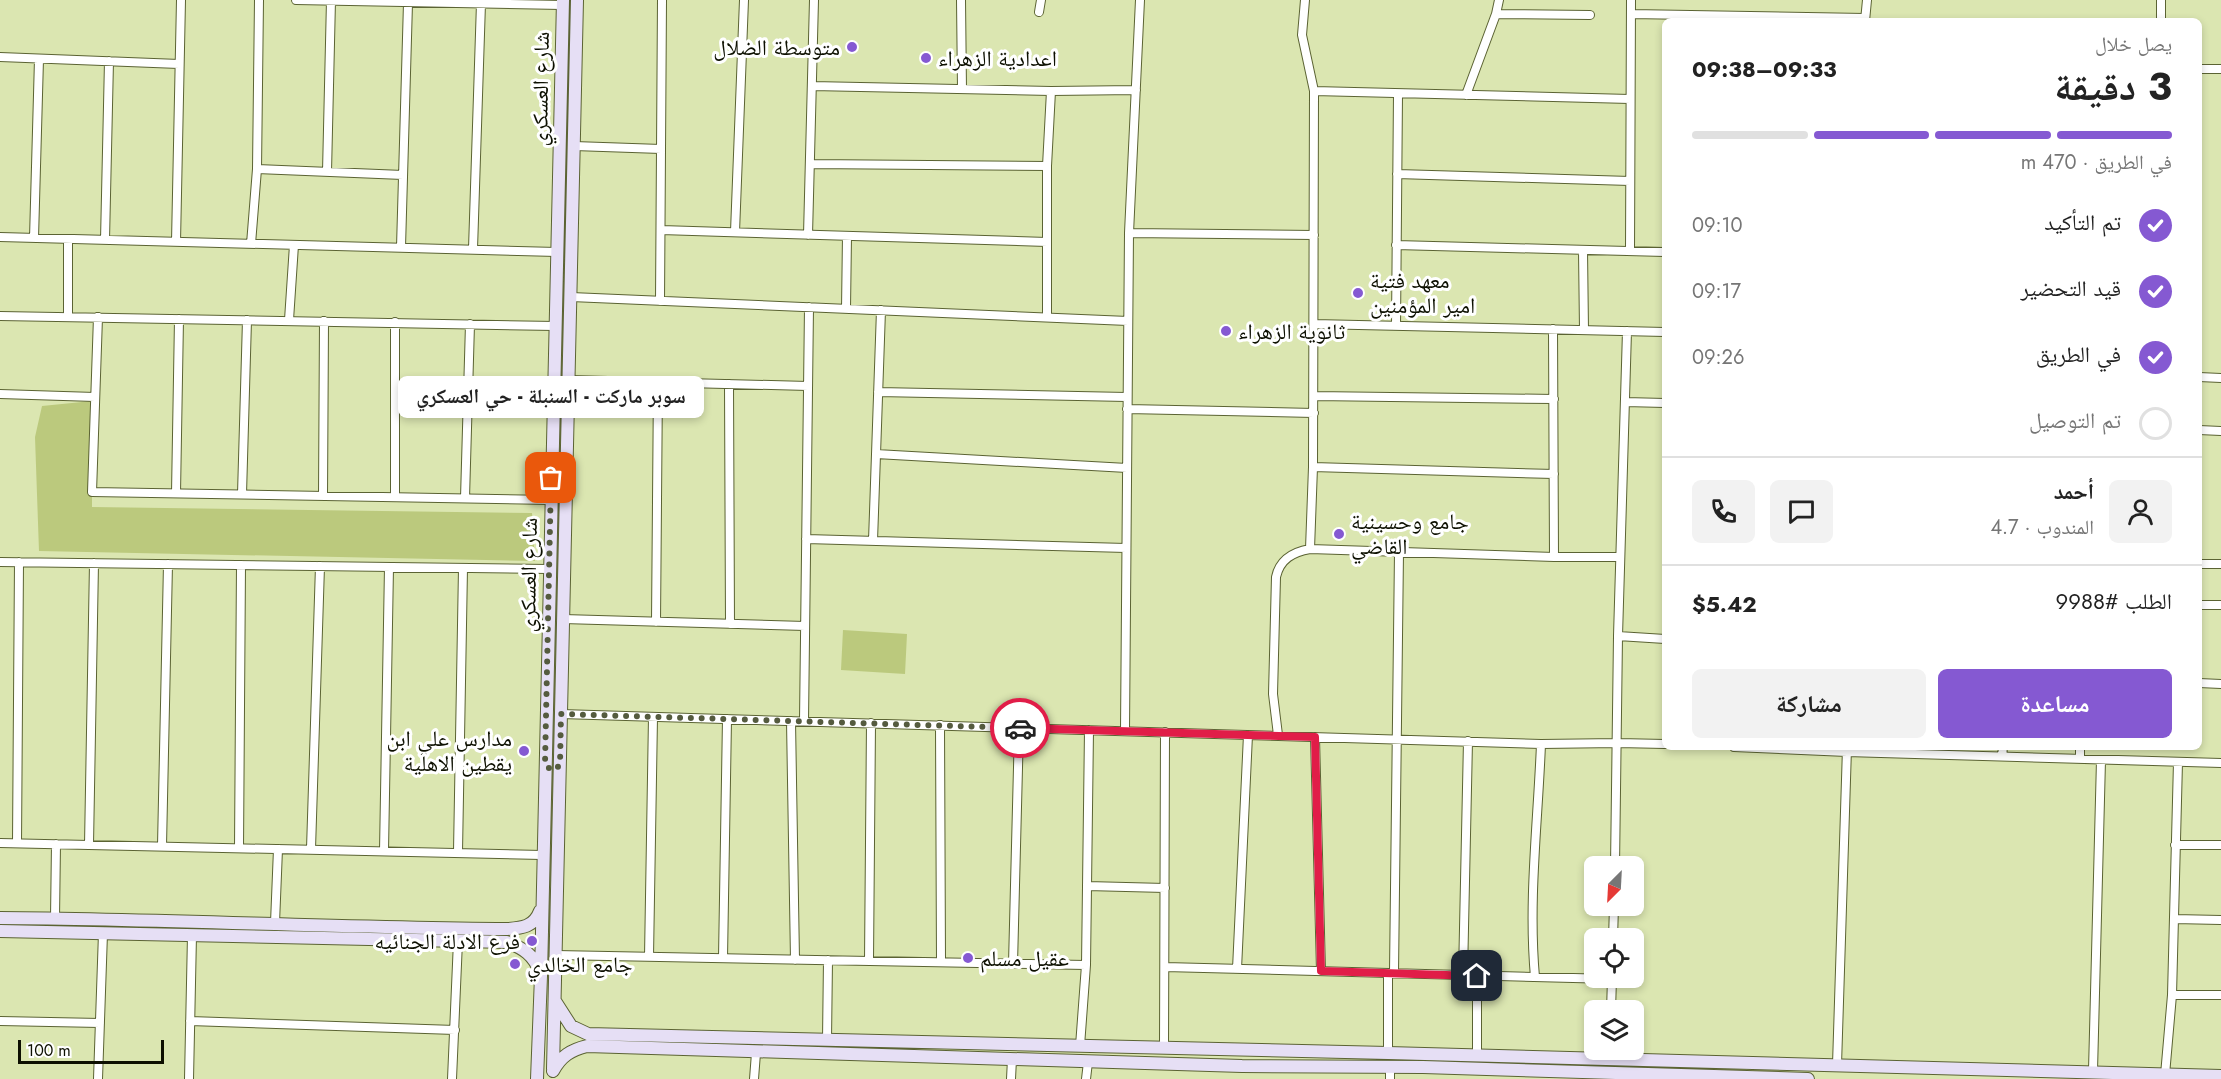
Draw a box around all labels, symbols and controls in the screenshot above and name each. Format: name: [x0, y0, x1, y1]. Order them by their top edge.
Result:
text: يصل خلال: [2095, 30, 2172, 59]
street label: شارع العسكري: [523, 31, 559, 147]
place label: متوسطة الضلال: [713, 31, 840, 63]
marker: متوسطة الضلال: [845, 40, 859, 54]
place label: اعدادية الزهراء: [938, 42, 1057, 74]
marker: اعدادية الزهراء: [919, 51, 933, 65]
text: 09:33–09:38: [1692, 53, 1837, 85]
text: 3 دقيقة: [2054, 58, 2172, 115]
text: في الطريق · 470 m: [2021, 148, 2172, 177]
text: تم التأكيد: [2044, 206, 2121, 238]
icon: check: [2139, 209, 2172, 242]
text: 09:10: [1692, 211, 1743, 240]
place label: معهد فتية امير المؤمنين: [1370, 264, 1475, 321]
text: قيد التحضير: [2020, 272, 2121, 304]
icon: check: [2139, 275, 2172, 308]
text: 09:17: [1692, 277, 1741, 306]
marker: معهد فتية امير المؤمنين: [1351, 286, 1365, 300]
place label: ثانوية الزهراء: [1238, 315, 1345, 347]
marker: ثانوية الزهراء: [1219, 324, 1233, 338]
text: في الطريق: [2036, 338, 2121, 370]
icon: check: [2139, 341, 2172, 374]
text: 09:26: [1692, 343, 1744, 372]
callout: سوبر ماركت - السنبلة - حي العسكري: [398, 376, 704, 418]
text: سوبر ماركت - السنبلة - حي العسكري: [416, 382, 686, 411]
text: تم التوصيل: [2029, 404, 2121, 436]
pin: [525, 452, 576, 503]
icon: bag: [534, 461, 567, 494]
text: أحمد: [2054, 475, 2094, 507]
button: phone: [1692, 480, 1755, 543]
button: chat: [1770, 480, 1833, 543]
button: person: [2109, 480, 2172, 543]
place label: جامع وحسينية القاضي: [1351, 505, 1469, 564]
text: المندوب · 4.7: [1990, 513, 2094, 542]
street label: شارع العسكري: [511, 517, 547, 633]
marker: جامع وحسينية القاضي: [1332, 527, 1346, 541]
text: الطلب #9988: [2056, 585, 2172, 617]
text: $5.42: [1692, 588, 1757, 620]
button: مشاركة: [1692, 669, 1926, 738]
button: مساعدة: [1938, 669, 2172, 738]
courier: [990, 698, 1050, 758]
icon: car: [1004, 712, 1037, 745]
place label: مدارس علي ابن يقطين الاهلية: [387, 722, 512, 779]
marker: مدارس علي ابن يقطين الاهلية: [517, 744, 531, 758]
north arrow: [1584, 856, 1644, 916]
map controls: [1584, 856, 1644, 1060]
place label: فرع الادلة الجنائيه: [375, 925, 520, 957]
button: locate: [1584, 928, 1644, 988]
marker: فرع الادلة الجنائيه: [525, 934, 539, 948]
place label: عقيل مسلم: [980, 942, 1069, 974]
place label: جامع الخالدي: [527, 948, 633, 982]
pin: [1451, 950, 1502, 1001]
marker: عقيل مسلم: [961, 951, 975, 965]
marker: جامع الخالدي: [508, 957, 522, 971]
icon: home: [1460, 959, 1493, 992]
button: layers: [1584, 1000, 1644, 1060]
scale bar: [18, 1037, 164, 1064]
text: 100 m: [27, 1039, 71, 1062]

